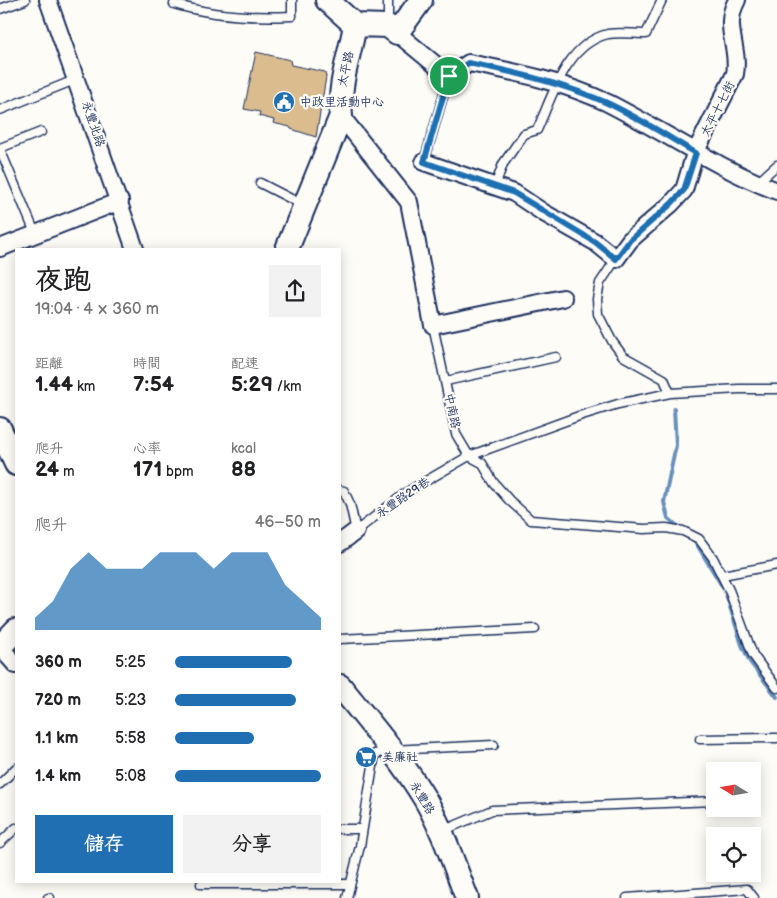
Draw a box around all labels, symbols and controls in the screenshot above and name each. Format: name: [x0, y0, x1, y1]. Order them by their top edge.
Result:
street label: 太平路: [335, 50, 357, 88]
pin: [428, 55, 470, 97]
icon: arrive: [435, 62, 463, 90]
street label: 太平十七街: [698, 79, 738, 139]
public building icon: 中政里活動中心: [272, 90, 296, 114]
place label: 中政里活動中心: [300, 95, 384, 110]
street label: 永豐北路: [78, 99, 108, 149]
text: 夜跑: [35, 264, 91, 297]
button: share: [269, 265, 321, 317]
text: 19:04 · 4 × 360 m: [35, 300, 159, 319]
text: 距離: [35, 355, 63, 372]
text: 時間: [133, 355, 161, 372]
text: 配速: [231, 355, 259, 372]
text: 1.44: [35, 372, 73, 397]
text: 7:54: [133, 372, 174, 397]
text: 5:29: [231, 372, 273, 397]
text: km: [73, 378, 95, 395]
text: /km: [273, 378, 302, 395]
street label: 中南路: [441, 392, 463, 430]
text: 爬升: [35, 440, 63, 457]
text: 心率: [133, 440, 161, 457]
text: kcal: [231, 440, 256, 457]
text: 24: [35, 457, 59, 482]
text: 171: [133, 457, 162, 482]
text: 88: [231, 457, 256, 482]
text: m: [59, 463, 75, 480]
text: bpm: [162, 463, 194, 480]
street label: 永豐路29巷: [373, 474, 433, 522]
text: 46–50 m: [255, 513, 321, 532]
text: 爬升: [35, 516, 67, 535]
text: 360 m: [35, 653, 82, 672]
text: 5:25: [115, 653, 146, 672]
text: 720 m: [35, 691, 81, 710]
text: 5:23: [115, 691, 146, 710]
text: 1.1 km: [35, 729, 78, 748]
text: 5:58: [115, 729, 146, 748]
supermarket icon: 美廉社: [354, 745, 378, 769]
place label: 美廉社: [382, 750, 418, 765]
north arrow: [706, 762, 761, 818]
map controls: [706, 762, 761, 882]
text: 1.4 km: [35, 767, 81, 786]
text: 5:08: [115, 767, 146, 786]
street label: 永豐路: [406, 779, 438, 817]
button: 儲存: [35, 815, 173, 873]
button: 分享: [183, 815, 321, 873]
button: locate: [706, 827, 761, 882]

